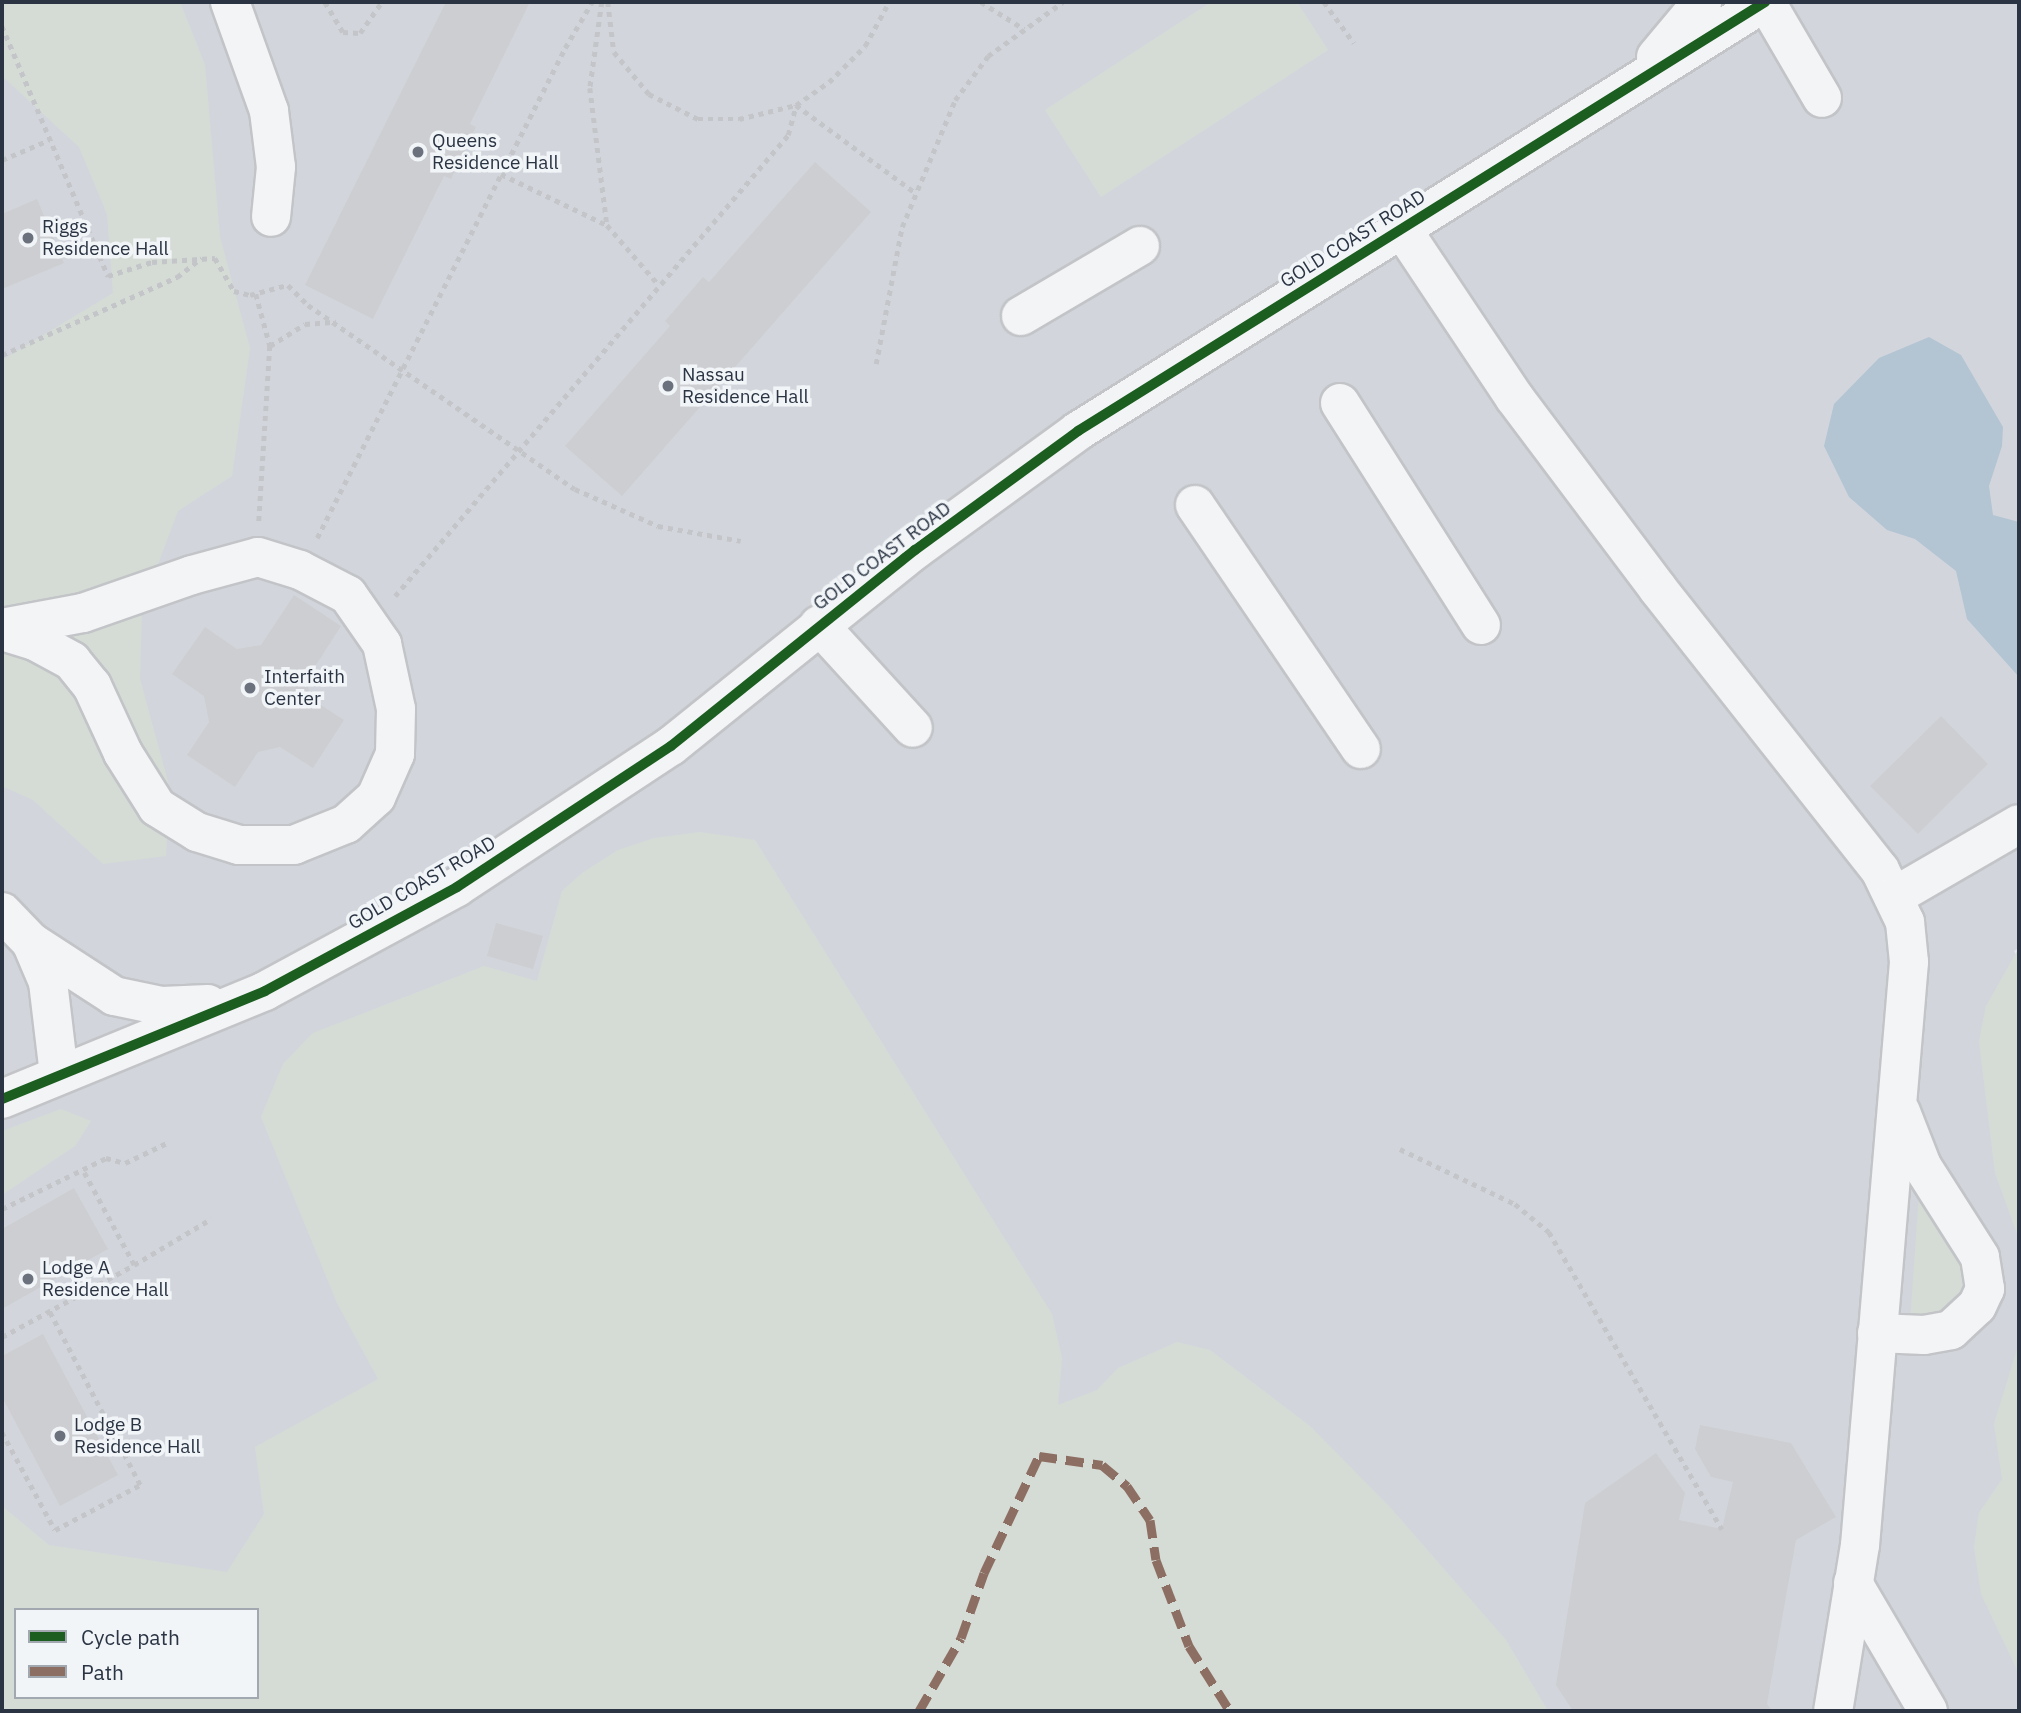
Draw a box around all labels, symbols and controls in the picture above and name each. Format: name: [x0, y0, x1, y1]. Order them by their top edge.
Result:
place label: Queens Residence Hall: [432, 130, 559, 174]
marker: Queens Residence Hall: [410, 144, 426, 160]
street label: GOLD COAST ROAD: [1276, 185, 1430, 293]
place label: Riggs Residence Hall: [42, 216, 169, 260]
marker: Riggs Residence Hall: [20, 230, 36, 246]
place label: Nassau Residence Hall: [682, 364, 809, 408]
marker: Nassau Residence Hall: [660, 378, 676, 394]
street label: GOLD COAST ROAD: [809, 497, 955, 615]
place label: Interfaith Center: [264, 666, 345, 710]
marker: Interfaith Center: [242, 680, 258, 696]
street label: GOLD COAST ROAD: [344, 831, 500, 935]
place label: Lodge A Residence Hall: [42, 1257, 169, 1301]
marker: Lodge A Residence Hall: [20, 1271, 36, 1287]
place label: Lodge B Residence Hall: [74, 1414, 201, 1458]
marker: Lodge B Residence Hall: [52, 1428, 68, 1444]
legend: [14, 1608, 259, 1699]
text: Cycle path: [81, 1623, 180, 1651]
text: Path: [81, 1658, 124, 1686]

